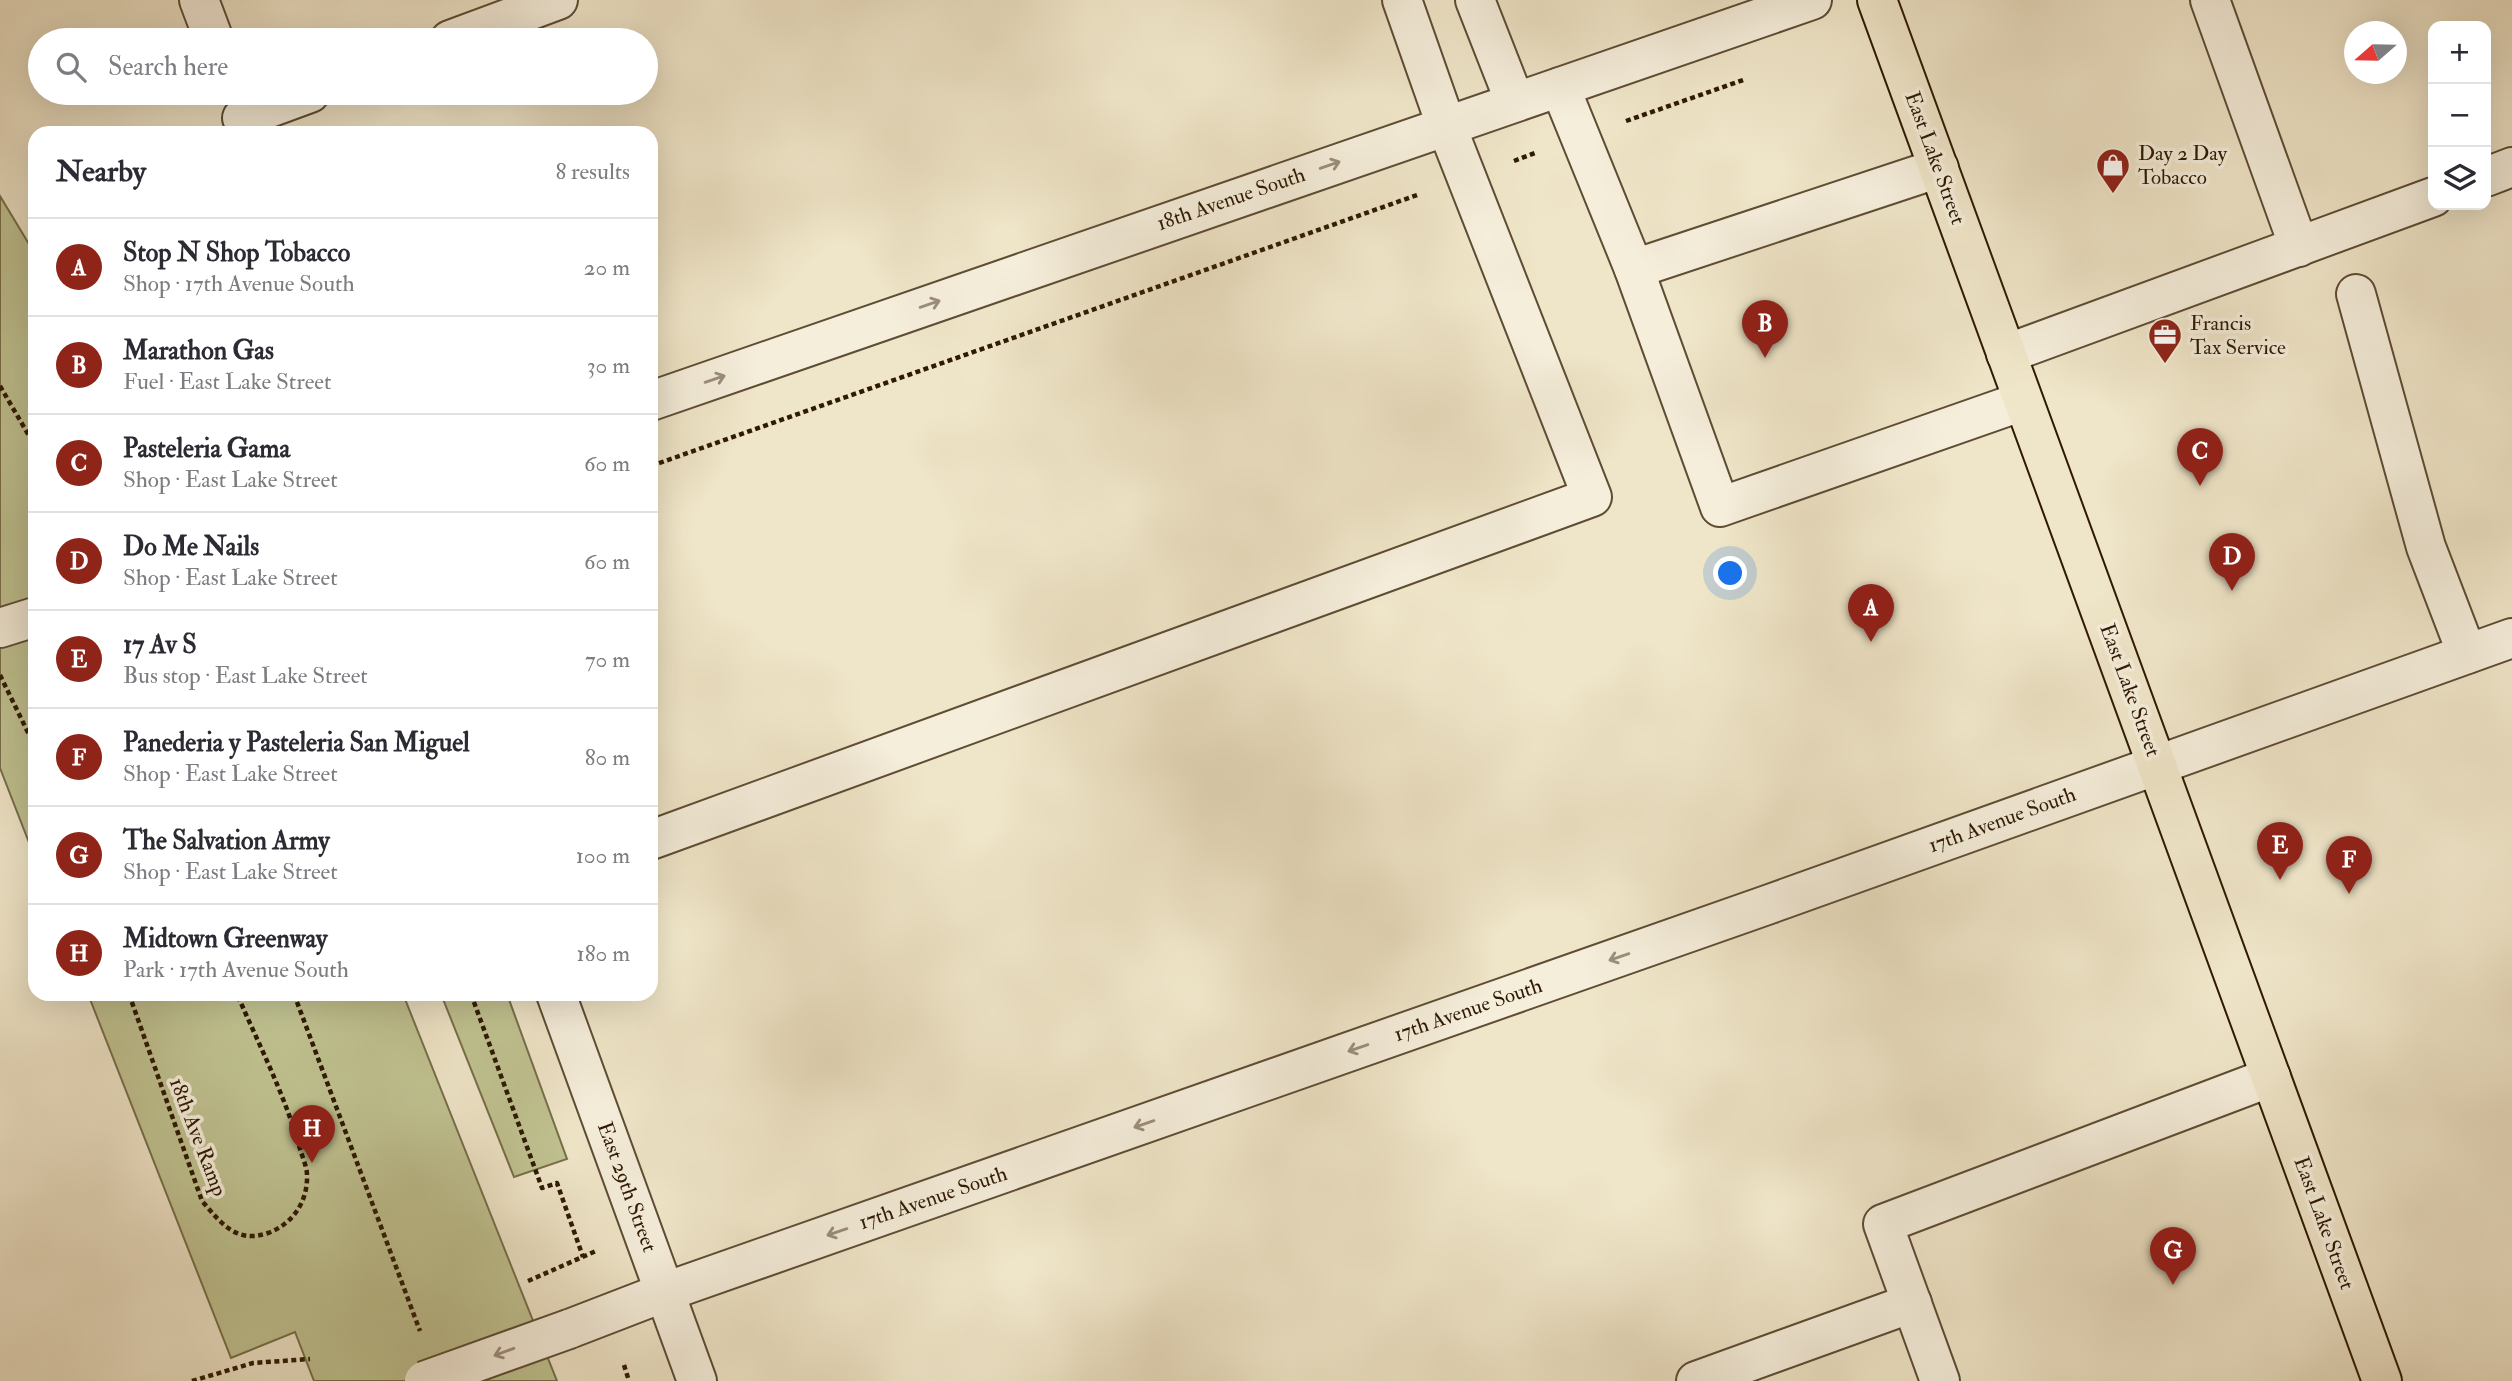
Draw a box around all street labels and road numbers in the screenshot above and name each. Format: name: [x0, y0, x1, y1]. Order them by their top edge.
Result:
street label: East Lake Street: [1898, 88, 1972, 228]
street label: 18th Avenue South: [1153, 161, 1309, 237]
street label: East Lake Street: [2093, 620, 2167, 760]
street label: 17th Avenue South: [1925, 781, 2079, 859]
street label: 17th Avenue South: [1390, 972, 1546, 1048]
street label: 18th Ave Ramp: [163, 1074, 233, 1200]
street label: East 29th Street: [591, 1118, 663, 1256]
street label: East Lake Street: [2287, 1153, 2361, 1293]
street label: 17th Avenue South: [855, 1160, 1011, 1236]

